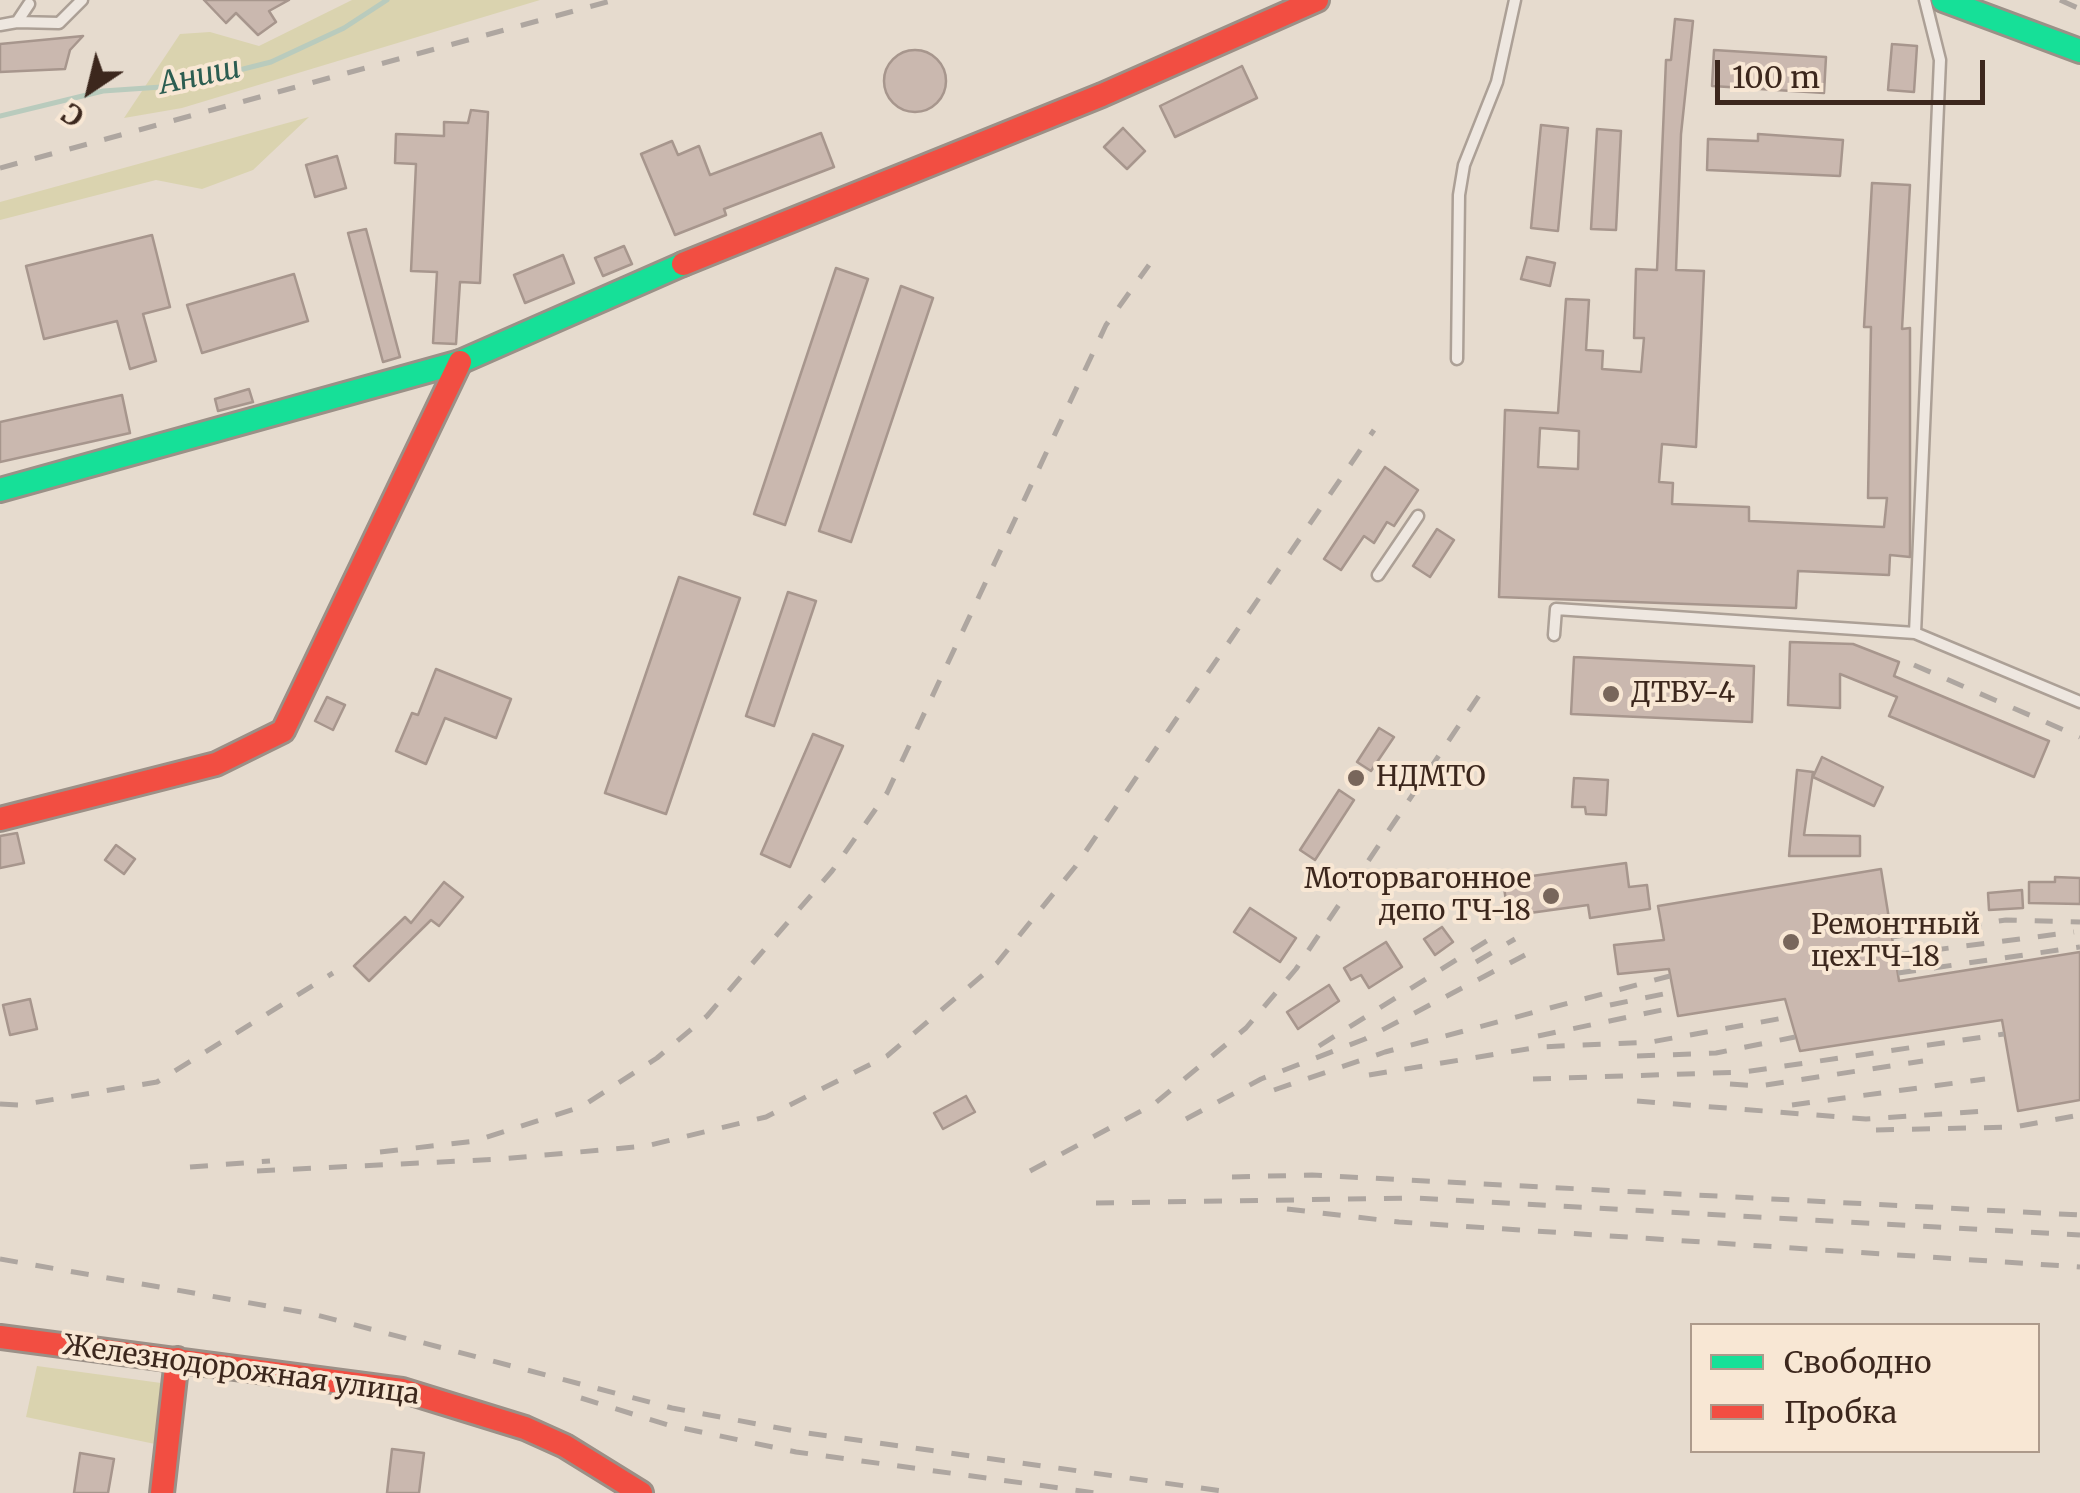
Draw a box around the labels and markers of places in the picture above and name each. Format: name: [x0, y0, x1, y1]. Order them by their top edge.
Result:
place label: ДТВУ-4: [1631, 677, 1735, 711]
marker: ДТВУ-4: [1600, 683, 1622, 705]
place label: НДМТО: [1376, 761, 1486, 795]
marker: НДМТО: [1345, 767, 1367, 789]
place label: Моторвагонное депо ТЧ-18: [1304, 863, 1531, 929]
marker: Моторвагонное депо ТЧ-18: [1540, 885, 1562, 907]
place label: Ремонтный цехТЧ-18: [1811, 909, 1980, 975]
marker: Ремонтный цехТЧ-18: [1780, 931, 1802, 953]

